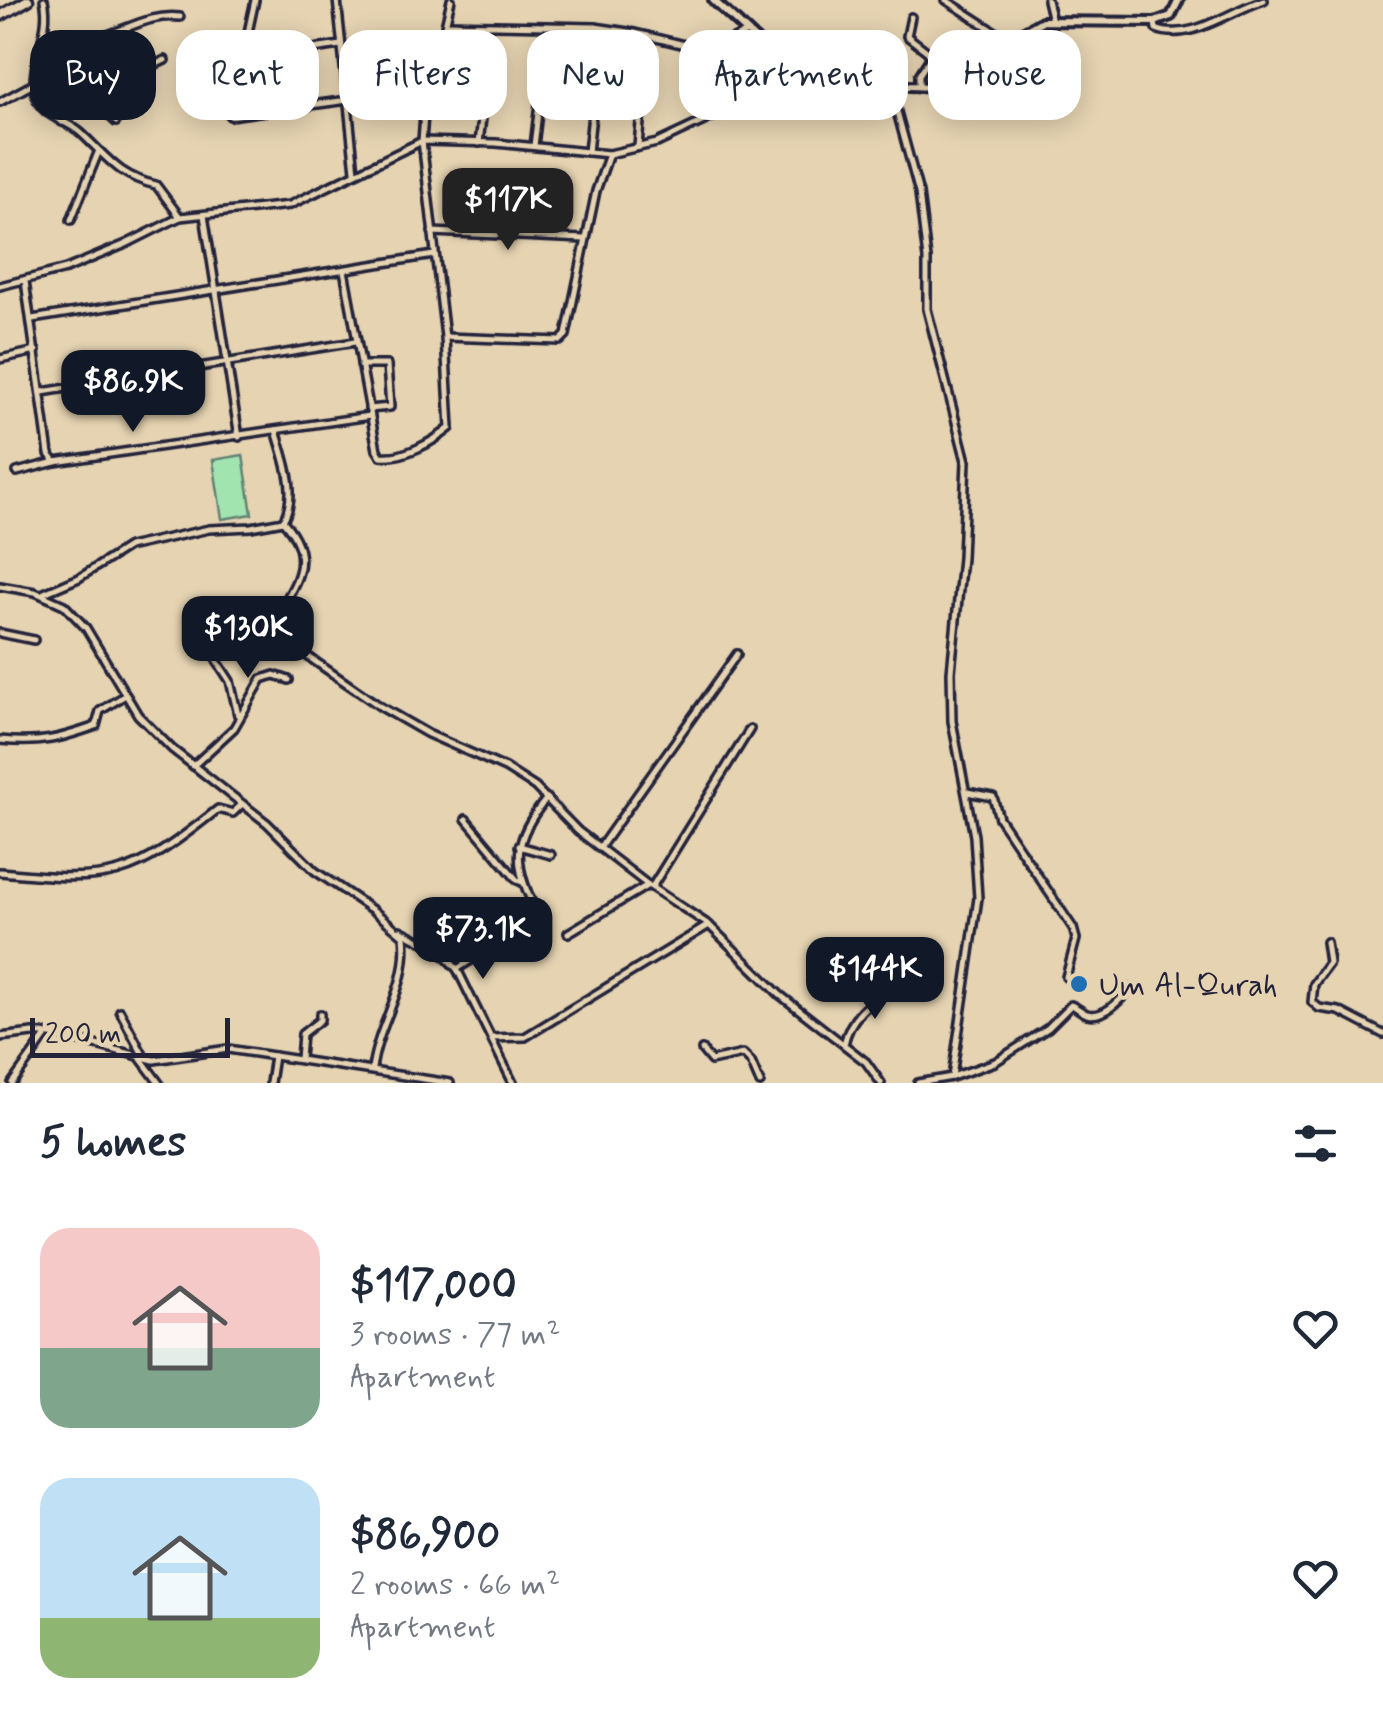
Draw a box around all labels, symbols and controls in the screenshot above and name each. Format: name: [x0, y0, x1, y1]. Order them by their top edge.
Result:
chip: Buy: [30, 30, 156, 120]
chip: Rent: [176, 30, 319, 120]
chip: Filters: [339, 30, 507, 120]
chip: New: [527, 30, 659, 120]
chip: Apartment: [679, 30, 908, 120]
chip: House: [928, 30, 1081, 120]
pin: $117K: [438, 168, 578, 253]
text: $117K: [464, 179, 552, 221]
pin: $86.9K: [52, 350, 214, 435]
text: $86.9K: [83, 361, 183, 403]
pin: $130K: [178, 596, 318, 681]
text: $130K: [204, 607, 292, 649]
pin: $73.1K: [402, 897, 564, 982]
text: $73.1K: [435, 908, 531, 950]
pin: $144K: [805, 937, 945, 1022]
text: $144K: [828, 948, 922, 990]
place label: Um Al-Qurah: [1099, 965, 1278, 1007]
marker: Um Al-Qurah: [1068, 973, 1090, 995]
scale bar: [30, 1013, 230, 1058]
text: 200 m: [45, 1017, 121, 1054]
text: 5 homes: [40, 1116, 186, 1171]
icon: filters: [1288, 1116, 1343, 1171]
text: $117,000: [350, 1259, 517, 1314]
icon: home: [120, 1268, 240, 1388]
icon: heart: [1288, 1301, 1343, 1356]
text: 3 rooms · 77 m²: [350, 1314, 561, 1356]
text: Apartment: [350, 1356, 495, 1398]
text: $86,900: [350, 1509, 500, 1564]
icon: home: [120, 1518, 240, 1638]
icon: heart: [1288, 1551, 1343, 1606]
text: 2 rooms · 66 m²: [350, 1564, 560, 1606]
text: Apartment: [350, 1606, 495, 1648]

